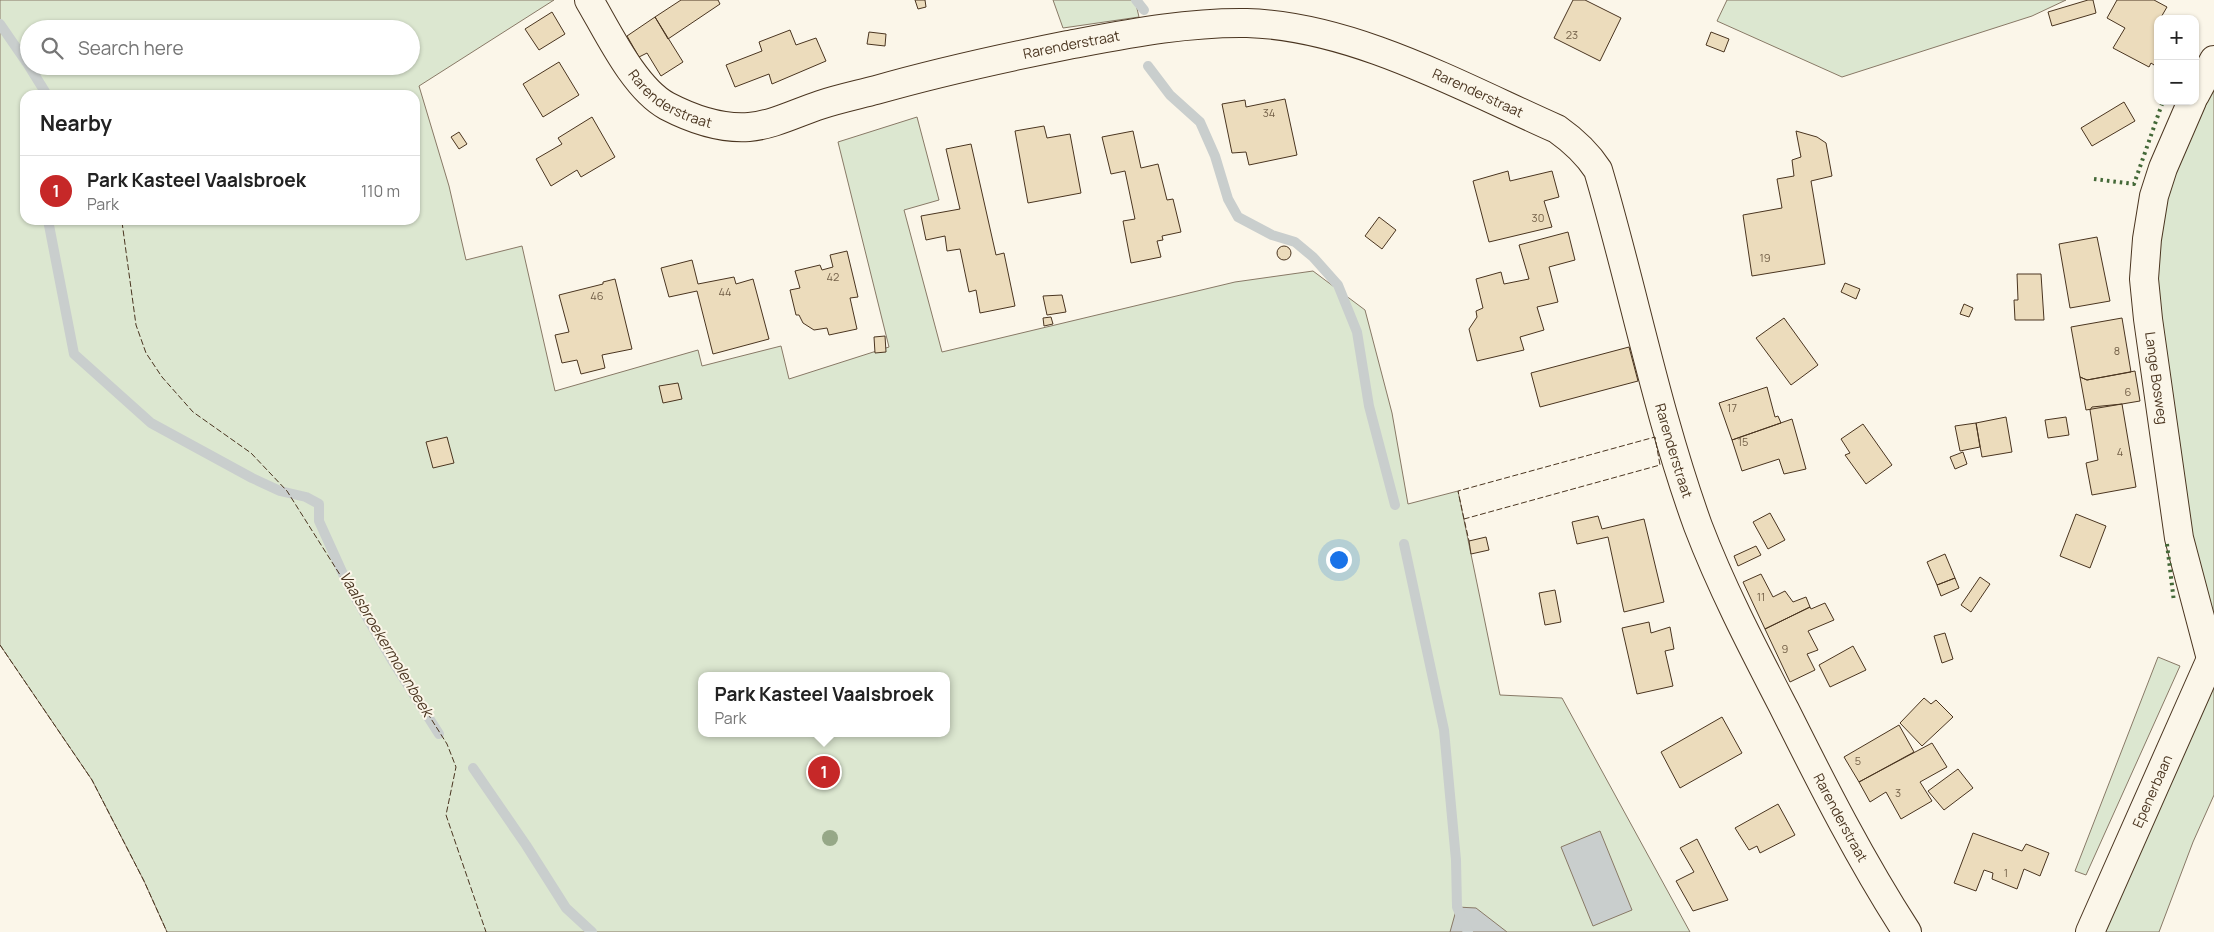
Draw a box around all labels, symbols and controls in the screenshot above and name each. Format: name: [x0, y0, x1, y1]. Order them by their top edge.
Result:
map controls: [2154, 15, 2199, 105]
button: +: [2154, 15, 2199, 60]
search box: [20, 20, 420, 75]
street label: Rarenderstraat: [1021, 26, 1122, 63]
house number: 23: [1566, 27, 1578, 42]
icon: search: [38, 34, 66, 62]
text: Search here: [78, 35, 184, 61]
button: −: [2154, 60, 2199, 105]
street label: Rarenderstraat: [1430, 63, 1527, 122]
street label: Rarenderstraat: [624, 65, 715, 132]
house number: 34: [1263, 105, 1275, 120]
text: Nearby: [40, 109, 112, 137]
text: Park Kasteel Vaalsbroek: [87, 167, 306, 193]
text: 1: [52, 180, 60, 202]
text: 110 m: [361, 180, 400, 202]
text: Park: [87, 193, 119, 215]
house number: 30: [1532, 210, 1544, 225]
house number: 19: [1759, 250, 1771, 265]
house number: 42: [827, 269, 839, 284]
house number: 44: [718, 284, 732, 299]
house number: 46: [590, 288, 604, 303]
street label: Lange Bosweg: [2141, 330, 2173, 426]
house number: 8: [2114, 343, 2120, 358]
house number: 6: [2125, 384, 2132, 399]
house number: 17: [1727, 400, 1737, 415]
street label: Rarenderstraat: [1651, 401, 1698, 501]
house number: 15: [1738, 434, 1748, 449]
house number: 4: [2117, 444, 2123, 459]
your location: [1326, 547, 1352, 573]
water label: Vaalsbroekermolenbeek: [335, 567, 439, 722]
house number: 11: [1757, 589, 1765, 604]
house number: 9: [1782, 641, 1789, 656]
popup: [698, 672, 950, 737]
text: Park Kasteel Vaalsbroek: [715, 681, 933, 707]
text: Park: [715, 707, 746, 729]
street label: Epenerbaan: [2127, 751, 2176, 830]
pin: 1: [808, 753, 840, 791]
house number: 5: [1855, 753, 1861, 768]
street label: Rarenderstraat: [1810, 770, 1873, 865]
house number: 3: [1895, 785, 1901, 800]
house number: 1: [2004, 865, 2008, 880]

